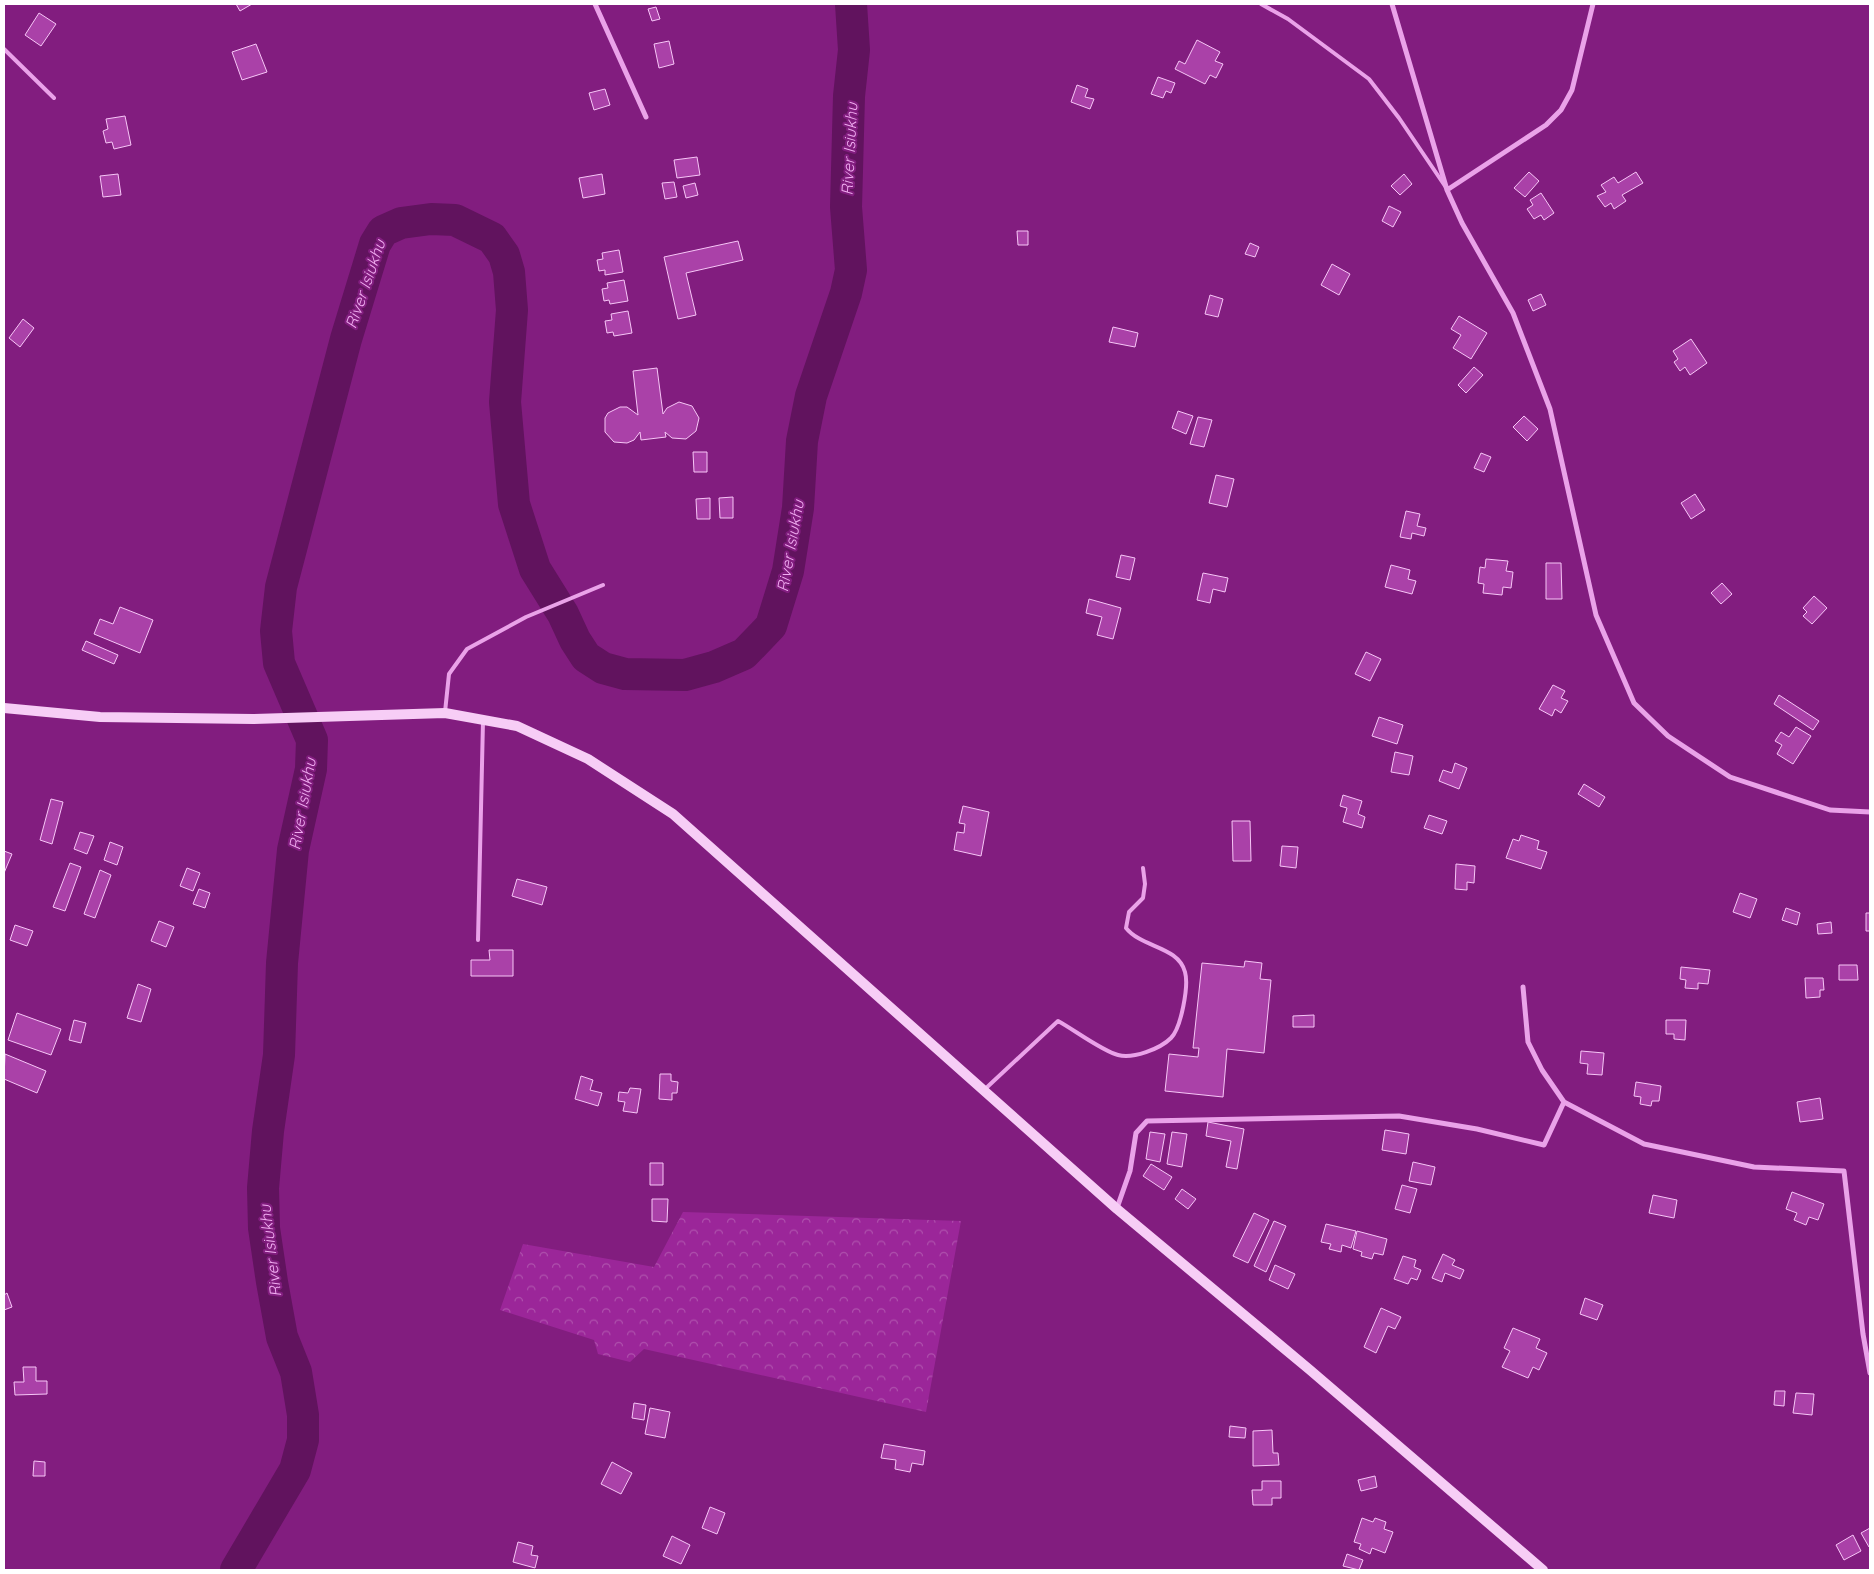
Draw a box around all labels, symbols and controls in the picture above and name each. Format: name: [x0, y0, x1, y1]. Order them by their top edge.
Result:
water label: River Isiukhu: [837, 101, 861, 196]
water label: River Isiukhu: [340, 236, 390, 331]
water label: River Isiukhu: [772, 498, 808, 593]
water label: River Isiukhu: [284, 756, 320, 851]
water label: River Isiukhu: [254, 1203, 286, 1298]

